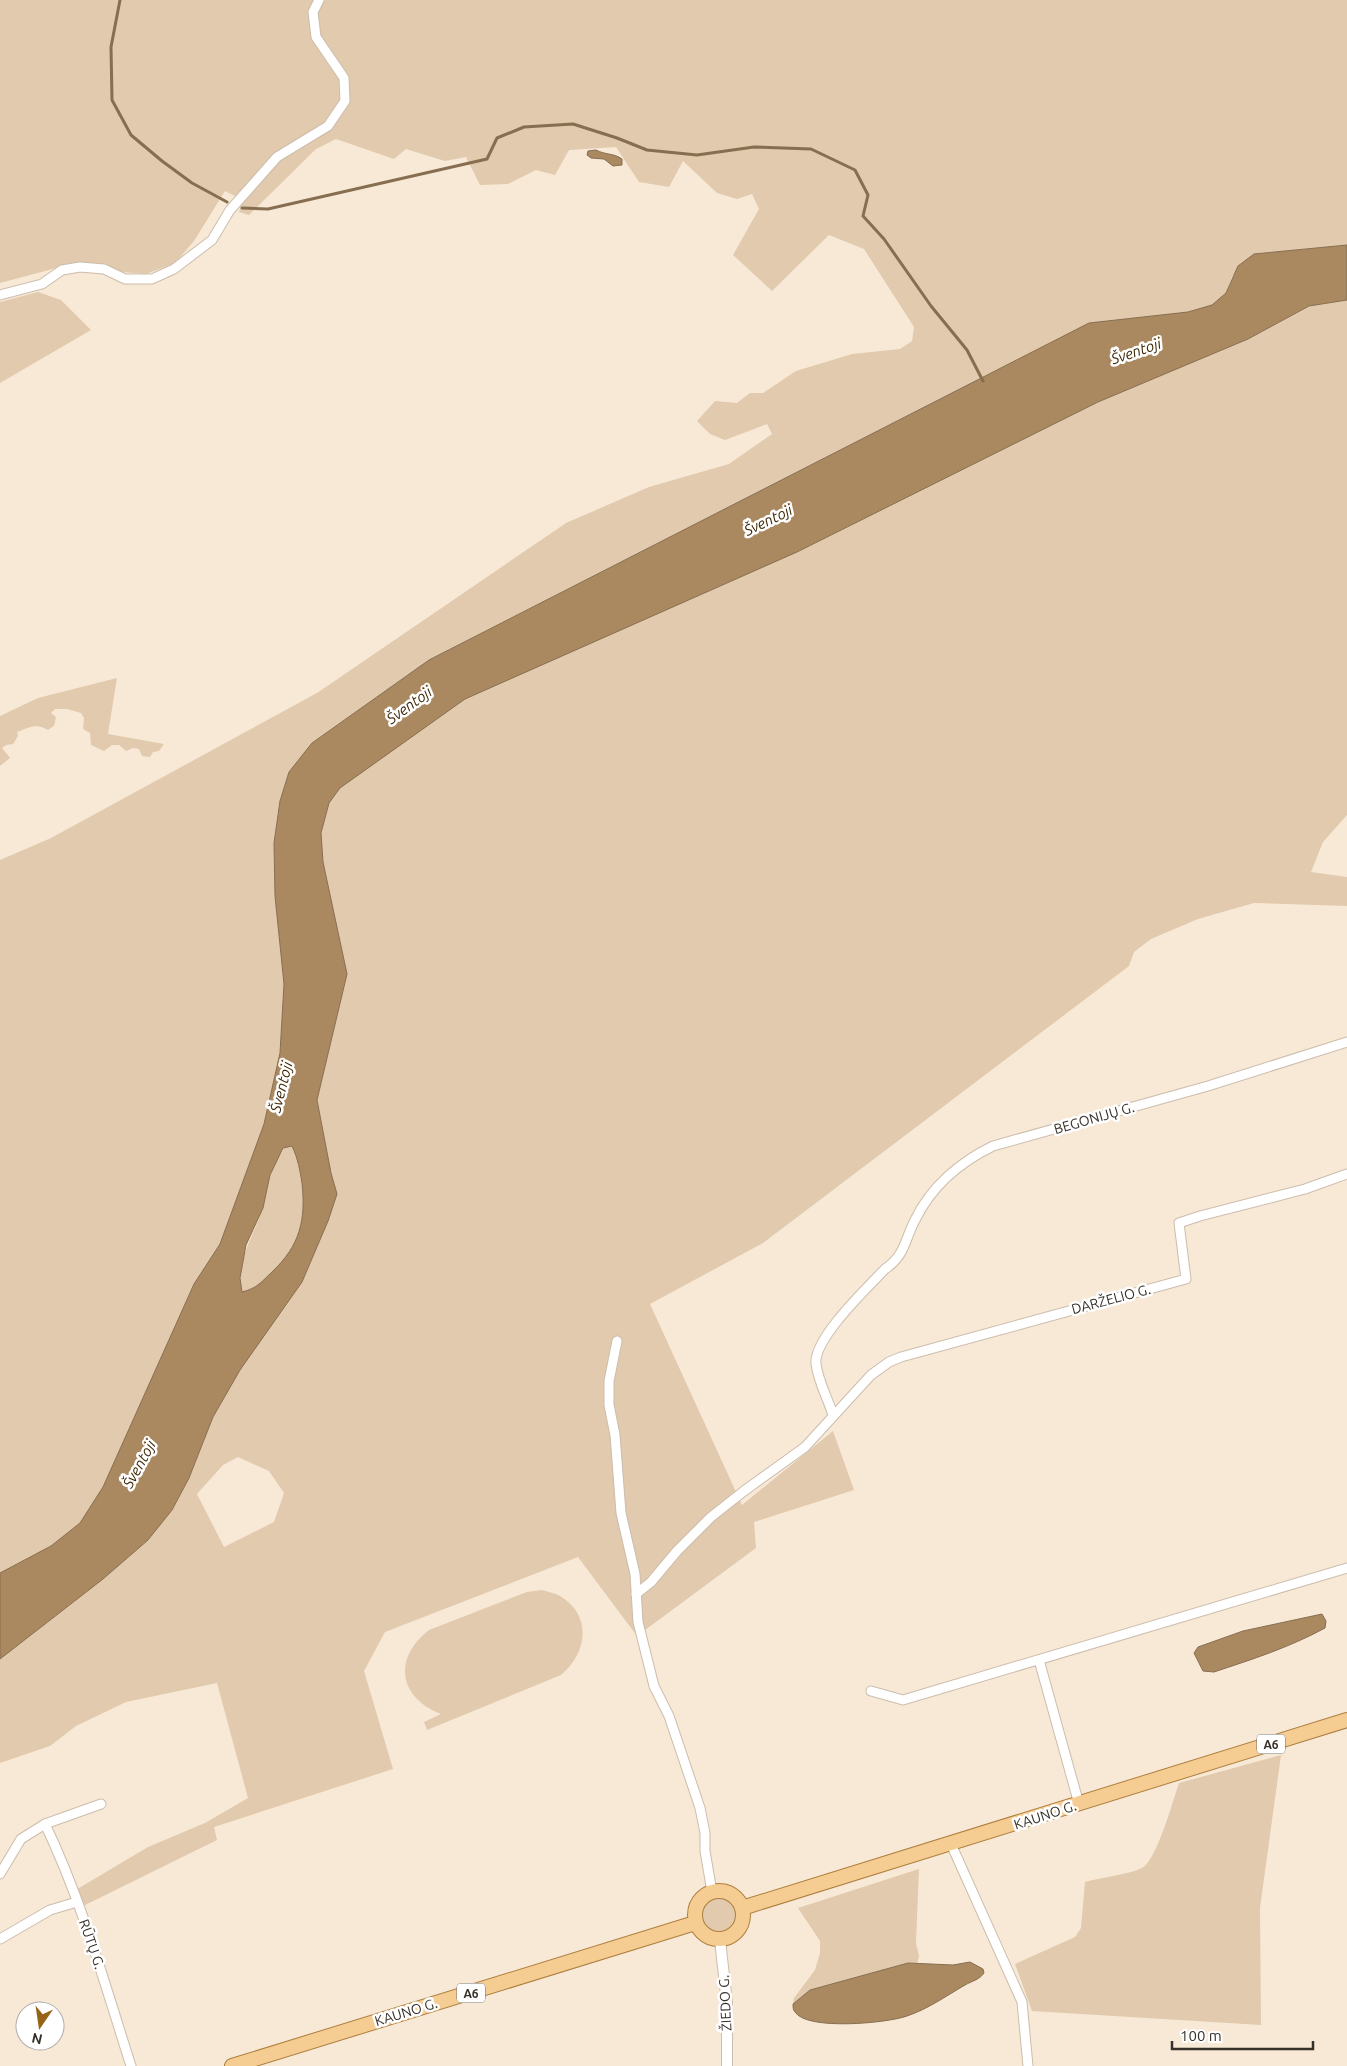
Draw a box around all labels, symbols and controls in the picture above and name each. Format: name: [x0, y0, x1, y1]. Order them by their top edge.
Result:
water label: Šventoji: [1108, 334, 1164, 368]
water label: Šventoji: [740, 500, 796, 539]
water label: Šventoji: [382, 682, 436, 728]
water label: Šventoji: [266, 1059, 296, 1115]
street label: BEGONIJŲ G.: [1052, 1099, 1136, 1137]
street label: DARŽELIO G.: [1069, 1280, 1152, 1317]
water label: Šventoji: [119, 1436, 160, 1492]
road number: A6: [1257, 1735, 1285, 1754]
street label: KAUNO G.: [1012, 1797, 1078, 1833]
street label: RŪTŲ G.: [76, 1917, 108, 1971]
street label: ŽIEDO G.: [715, 1974, 734, 2032]
road number: A6: [457, 1984, 485, 2002]
street label: KAUNO G.: [373, 1995, 439, 2029]
north arrow: [15, 2001, 65, 2051]
scale bar: [1172, 2018, 1313, 2050]
text: 100 m: [1180, 2027, 1222, 2044]
text: N: [30, 2030, 44, 2048]

